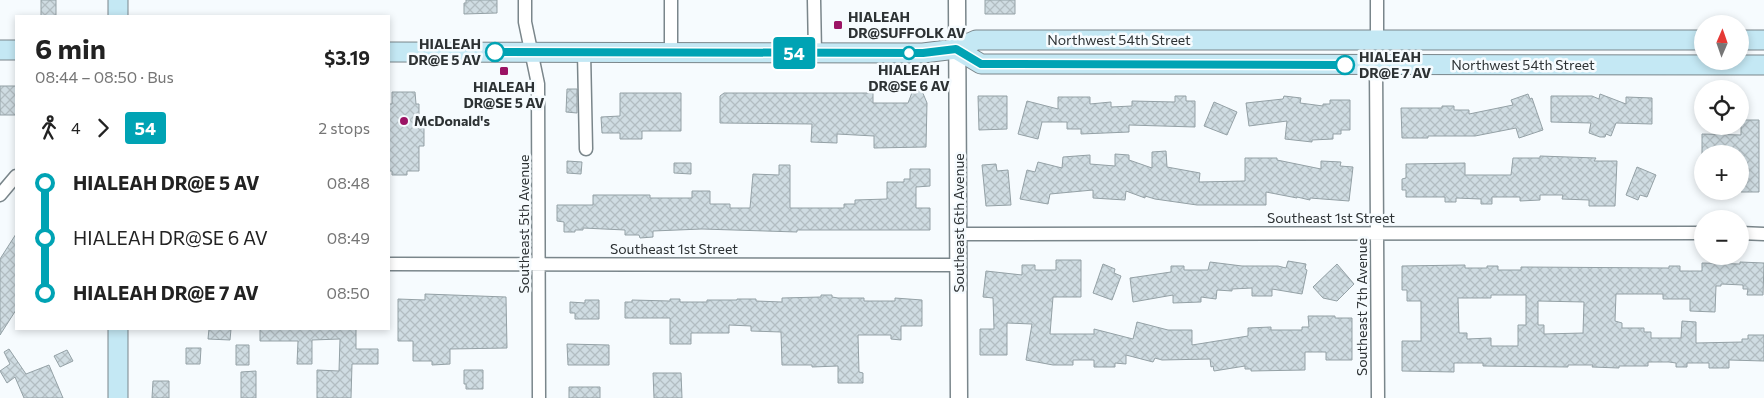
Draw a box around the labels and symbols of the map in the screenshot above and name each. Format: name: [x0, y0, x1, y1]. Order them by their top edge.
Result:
place label: HIALEAH DR@SUFFOLK AV: [848, 8, 966, 41]
north arrow: [1694, 15, 1749, 70]
marker: HIALEAH DR@SUFFOLK AV: [832, 19, 844, 31]
street label: Northwest 54th Street: [1047, 31, 1191, 48]
place label: HIALEAH DR@E 5 AV: [408, 35, 481, 68]
line badge: 54: [772, 37, 816, 69]
marker: HIALEAH DR@E 5 AV: [485, 42, 505, 62]
marker: HIALEAH DR@SE 6 AV: [902, 46, 916, 60]
place label: HIALEAH DR@E 7 AV: [1359, 48, 1431, 81]
marker: HIALEAH DR@E 7 AV: [1335, 55, 1355, 75]
street label: Northwest 54th Street: [1451, 56, 1595, 73]
place label: HIALEAH DR@SE 6 AV: [868, 61, 950, 94]
marker: HIALEAH DR@SE 5 AV: [498, 65, 510, 77]
place label: HIALEAH DR@SE 5 AV: [463, 78, 545, 111]
place label: McDonald's: [414, 112, 490, 129]
marker: McDonald's: [398, 115, 410, 127]
street label: Southeast 6th Avenue: [950, 153, 967, 293]
street label: Southeast 5th Avenue: [515, 155, 532, 293]
street label: Southeast 1st Street: [1267, 209, 1395, 226]
street label: Southeast 7th Avenue: [1353, 238, 1370, 376]
street label: Southeast 1st Street: [610, 240, 738, 257]

